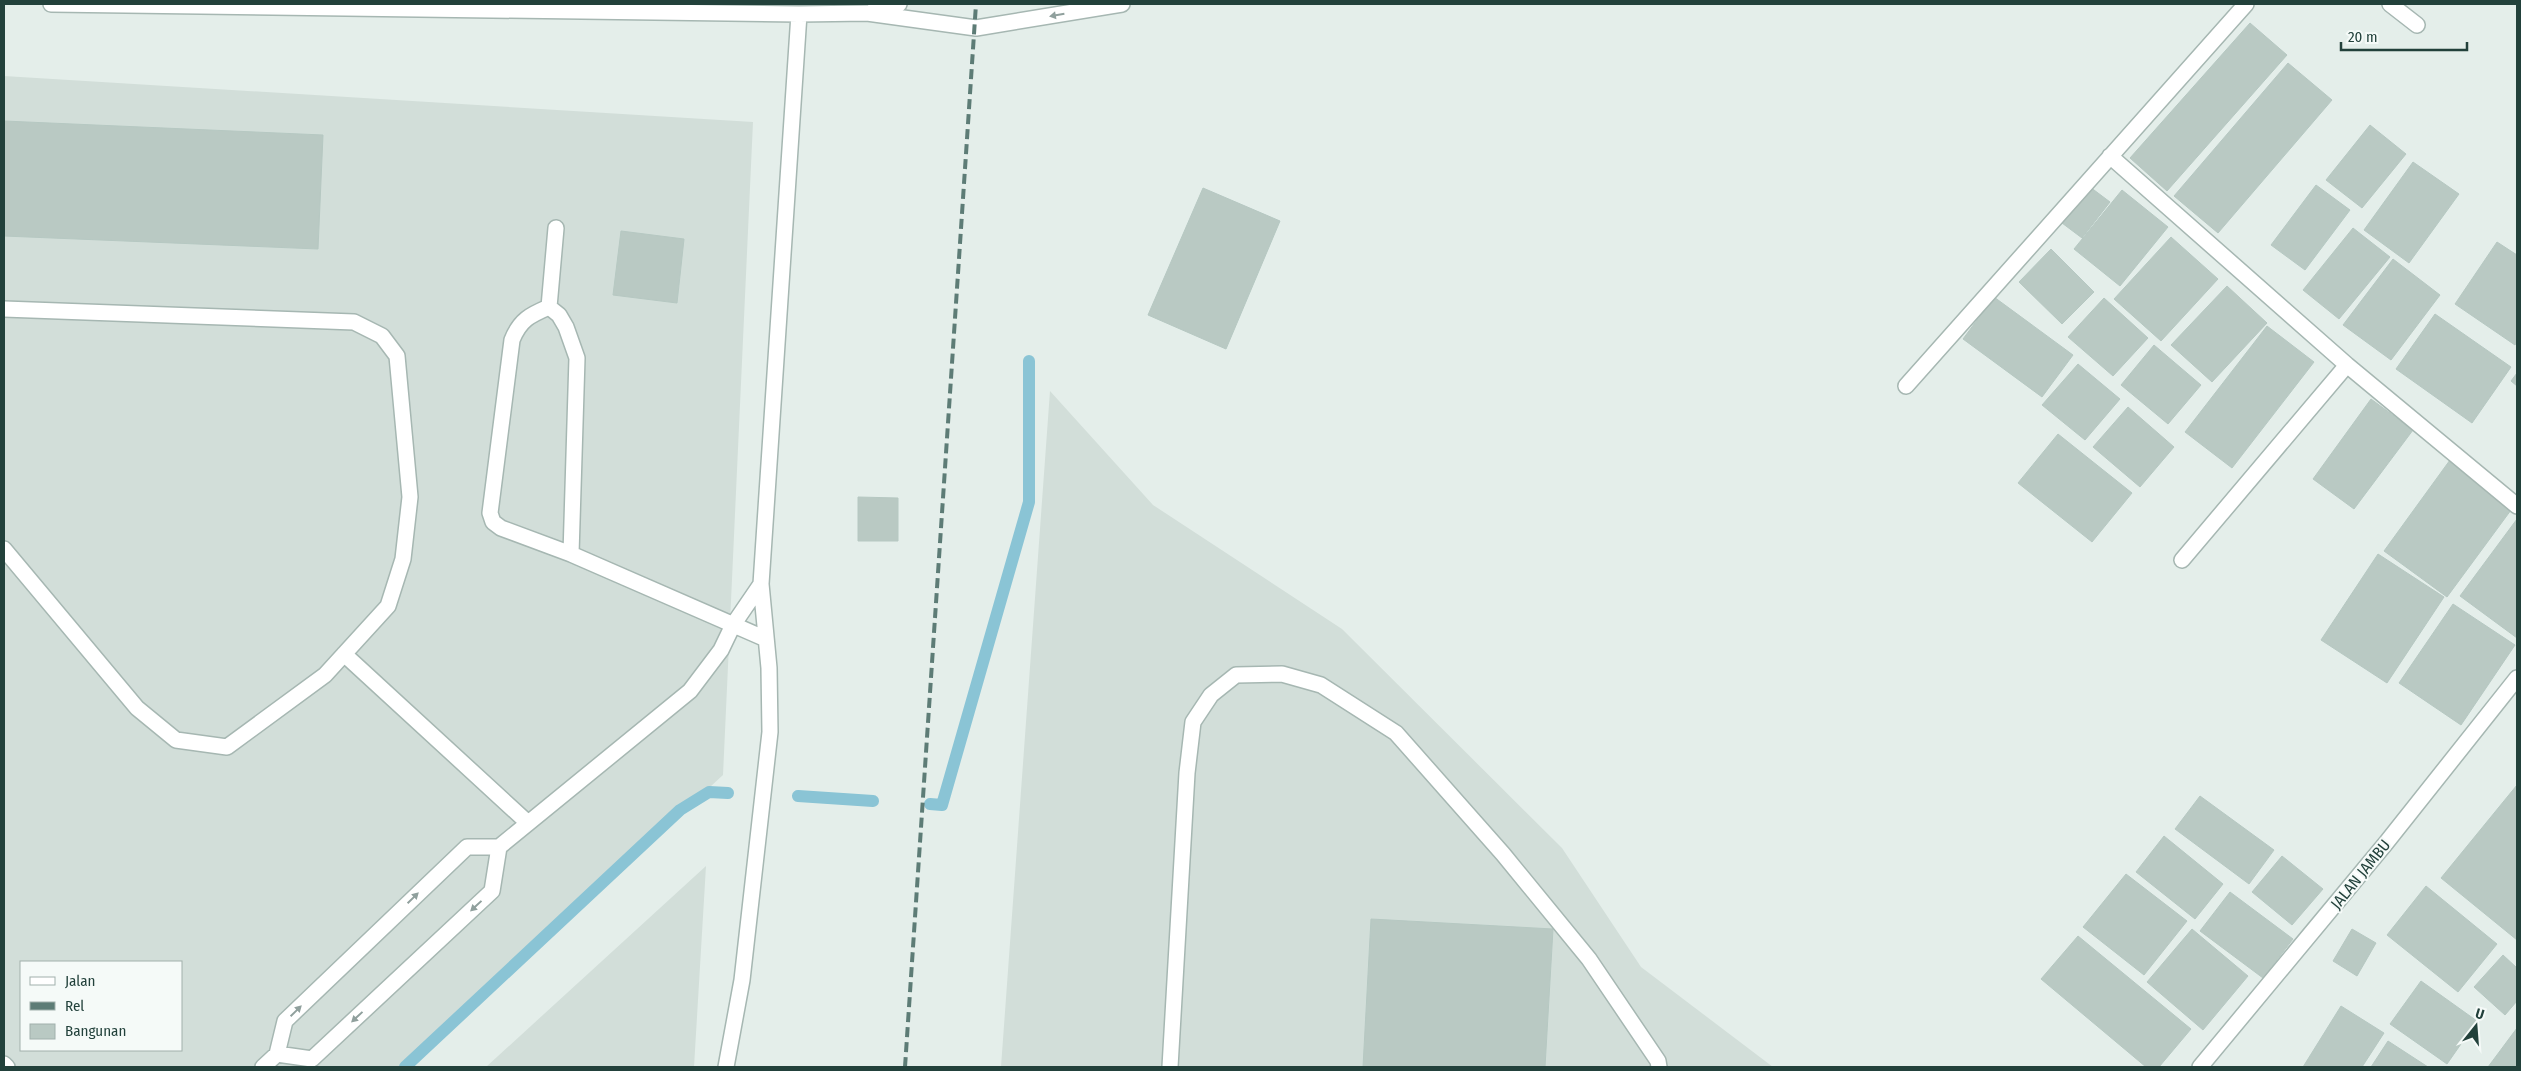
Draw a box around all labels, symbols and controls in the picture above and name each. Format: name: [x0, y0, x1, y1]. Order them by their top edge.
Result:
one-way arrow: [1048, 11, 1064, 19]
scale bar: [2341, 20, 2467, 52]
text: 20 m: [2348, 28, 2378, 46]
street label: JALAN JAMBU: [2327, 836, 2394, 913]
one-way arrow: [407, 892, 419, 904]
one-way arrow: [470, 900, 482, 912]
legend: [20, 961, 182, 1051]
text: Jalan: [65, 972, 95, 990]
text: Rel: [65, 997, 84, 1015]
north arrow: [2451, 1001, 2501, 1051]
one-way arrow: [289, 1005, 301, 1017]
text: U: [2473, 1005, 2486, 1023]
one-way arrow: [352, 1011, 364, 1023]
text: Bangunan: [65, 1022, 126, 1040]

